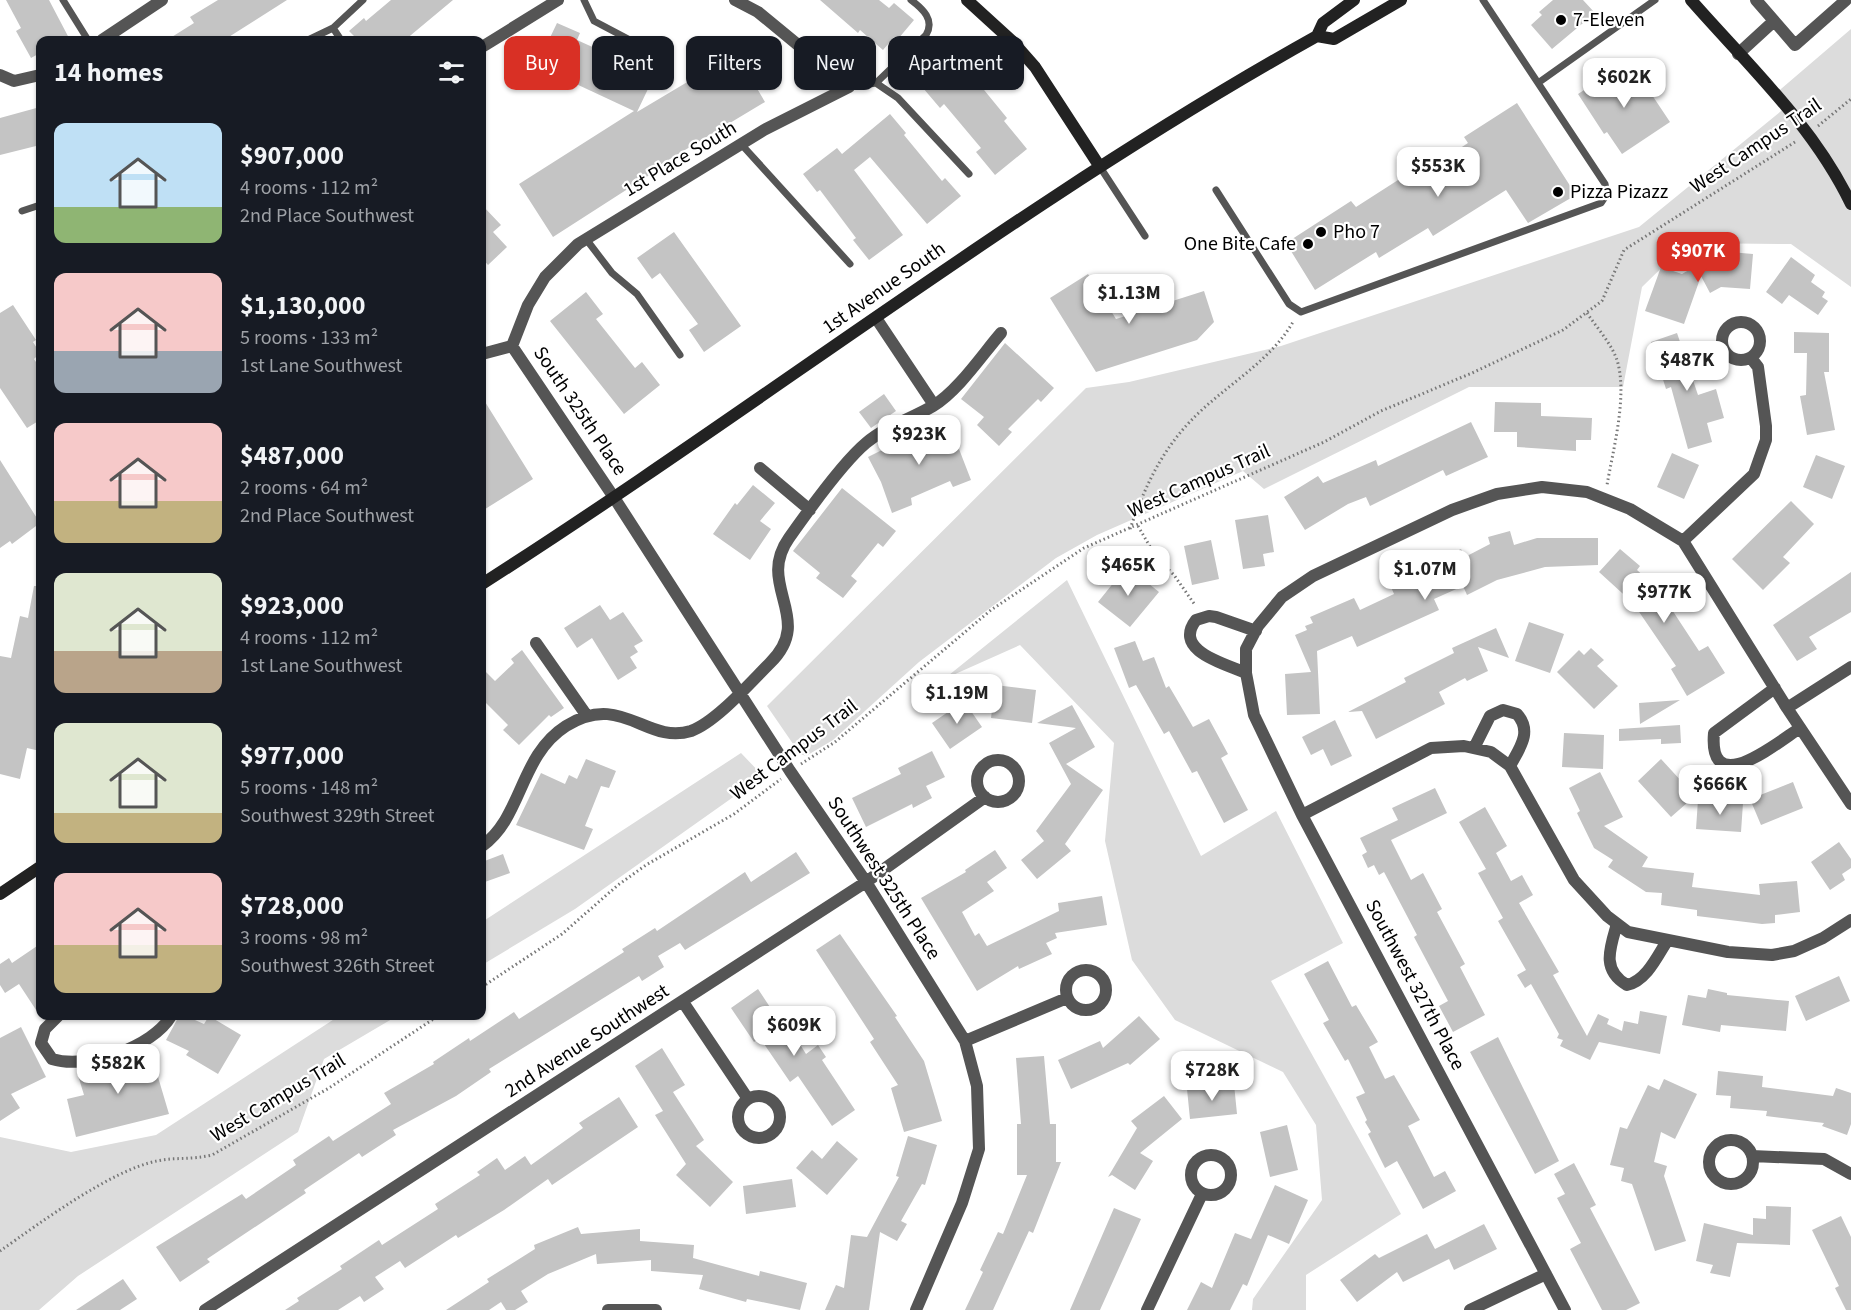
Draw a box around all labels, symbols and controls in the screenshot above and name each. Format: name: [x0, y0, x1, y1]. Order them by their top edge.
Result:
place label: 7-Eleven: [1573, 6, 1645, 34]
marker: 7-Eleven: [1554, 13, 1568, 27]
chip: Buy: [504, 36, 580, 90]
chip: Rent: [592, 36, 674, 90]
chip: Filters: [686, 36, 782, 90]
chip: New: [794, 36, 876, 90]
chip: Apartment: [888, 36, 1024, 90]
text: 14 homes: [54, 54, 163, 91]
icon: filters: [435, 56, 468, 89]
pin: $602K: [1582, 58, 1666, 109]
text: $602K: [1597, 63, 1651, 91]
street label: West Campus Trail: [1685, 92, 1827, 200]
street label: 1st Place South: [618, 114, 742, 204]
text: $907,000: [240, 137, 344, 174]
icon: home: [102, 147, 174, 219]
pin: $553K: [1396, 147, 1480, 198]
text: $553K: [1411, 152, 1465, 180]
text: 4 rooms · 112 m²: [240, 174, 378, 202]
place label: Pizza Pizazz: [1570, 178, 1668, 206]
marker: Pizza Pizazz: [1551, 185, 1565, 199]
text: 2nd Place Southwest: [240, 202, 414, 230]
place label: Pho 7: [1333, 218, 1380, 246]
marker: Pho 7: [1314, 225, 1328, 239]
place label: One Bite Cafe: [1184, 230, 1296, 258]
pin: $907K: [1656, 232, 1740, 283]
street label: 1st Avenue South: [817, 235, 951, 341]
marker: One Bite Cafe: [1301, 237, 1315, 251]
text: $907K: [1671, 237, 1725, 265]
pin: $1.13M: [1080, 274, 1178, 325]
text: $1.13M: [1097, 279, 1161, 307]
text: $1,130,000: [240, 287, 365, 324]
icon: home: [102, 297, 174, 369]
text: 5 rooms · 133 m²: [240, 324, 378, 352]
street label: South 325th Place: [526, 341, 634, 481]
pin: $487K: [1645, 341, 1729, 392]
text: $487K: [1660, 346, 1714, 374]
text: 1st Lane Southwest: [240, 352, 402, 380]
pin: $923K: [877, 415, 961, 466]
text: $923K: [892, 420, 946, 448]
text: $487,000: [240, 437, 344, 474]
street label: West Campus Trail: [1123, 437, 1275, 525]
icon: home: [102, 447, 174, 519]
text: 2 rooms · 64 m²: [240, 474, 368, 502]
text: 2nd Place Southwest: [240, 502, 414, 530]
pin: $465K: [1086, 546, 1170, 597]
pin: $1.07M: [1376, 550, 1474, 601]
text: $465K: [1101, 551, 1155, 579]
text: $1.07M: [1393, 555, 1457, 583]
pin: $977K: [1622, 573, 1706, 624]
text: $977K: [1637, 578, 1691, 606]
text: $923,000: [240, 587, 344, 624]
icon: home: [102, 597, 174, 669]
text: 4 rooms · 112 m²: [240, 624, 378, 652]
text: 1st Lane Southwest: [240, 652, 402, 680]
pin: $1.19M: [908, 674, 1006, 725]
text: $1.19M: [925, 679, 989, 707]
street label: West Campus Trail: [724, 693, 864, 807]
text: $977,000: [240, 737, 344, 774]
icon: home: [102, 747, 174, 819]
pin: $666K: [1678, 765, 1762, 816]
text: $666K: [1693, 770, 1747, 798]
text: 5 rooms · 148 m²: [240, 774, 378, 802]
street label: Southwest 325th Place: [821, 791, 947, 965]
text: Southwest 329th Street: [240, 802, 435, 830]
text: $728,000: [240, 887, 344, 924]
street label: Southwest 327th Place: [1358, 895, 1472, 1075]
icon: home: [102, 897, 174, 969]
text: 3 rooms · 98 m²: [240, 924, 368, 952]
text: Southwest 326th Street: [240, 952, 435, 980]
street label: 2nd Avenue Southwest: [499, 977, 675, 1105]
pin: $609K: [752, 1006, 836, 1057]
text: $609K: [767, 1011, 821, 1039]
pin: $582K: [76, 1044, 160, 1095]
street label: West Campus Trail: [205, 1047, 351, 1149]
text: $582K: [91, 1049, 145, 1077]
pin: $728K: [1170, 1051, 1254, 1102]
text: $728K: [1185, 1056, 1239, 1084]

